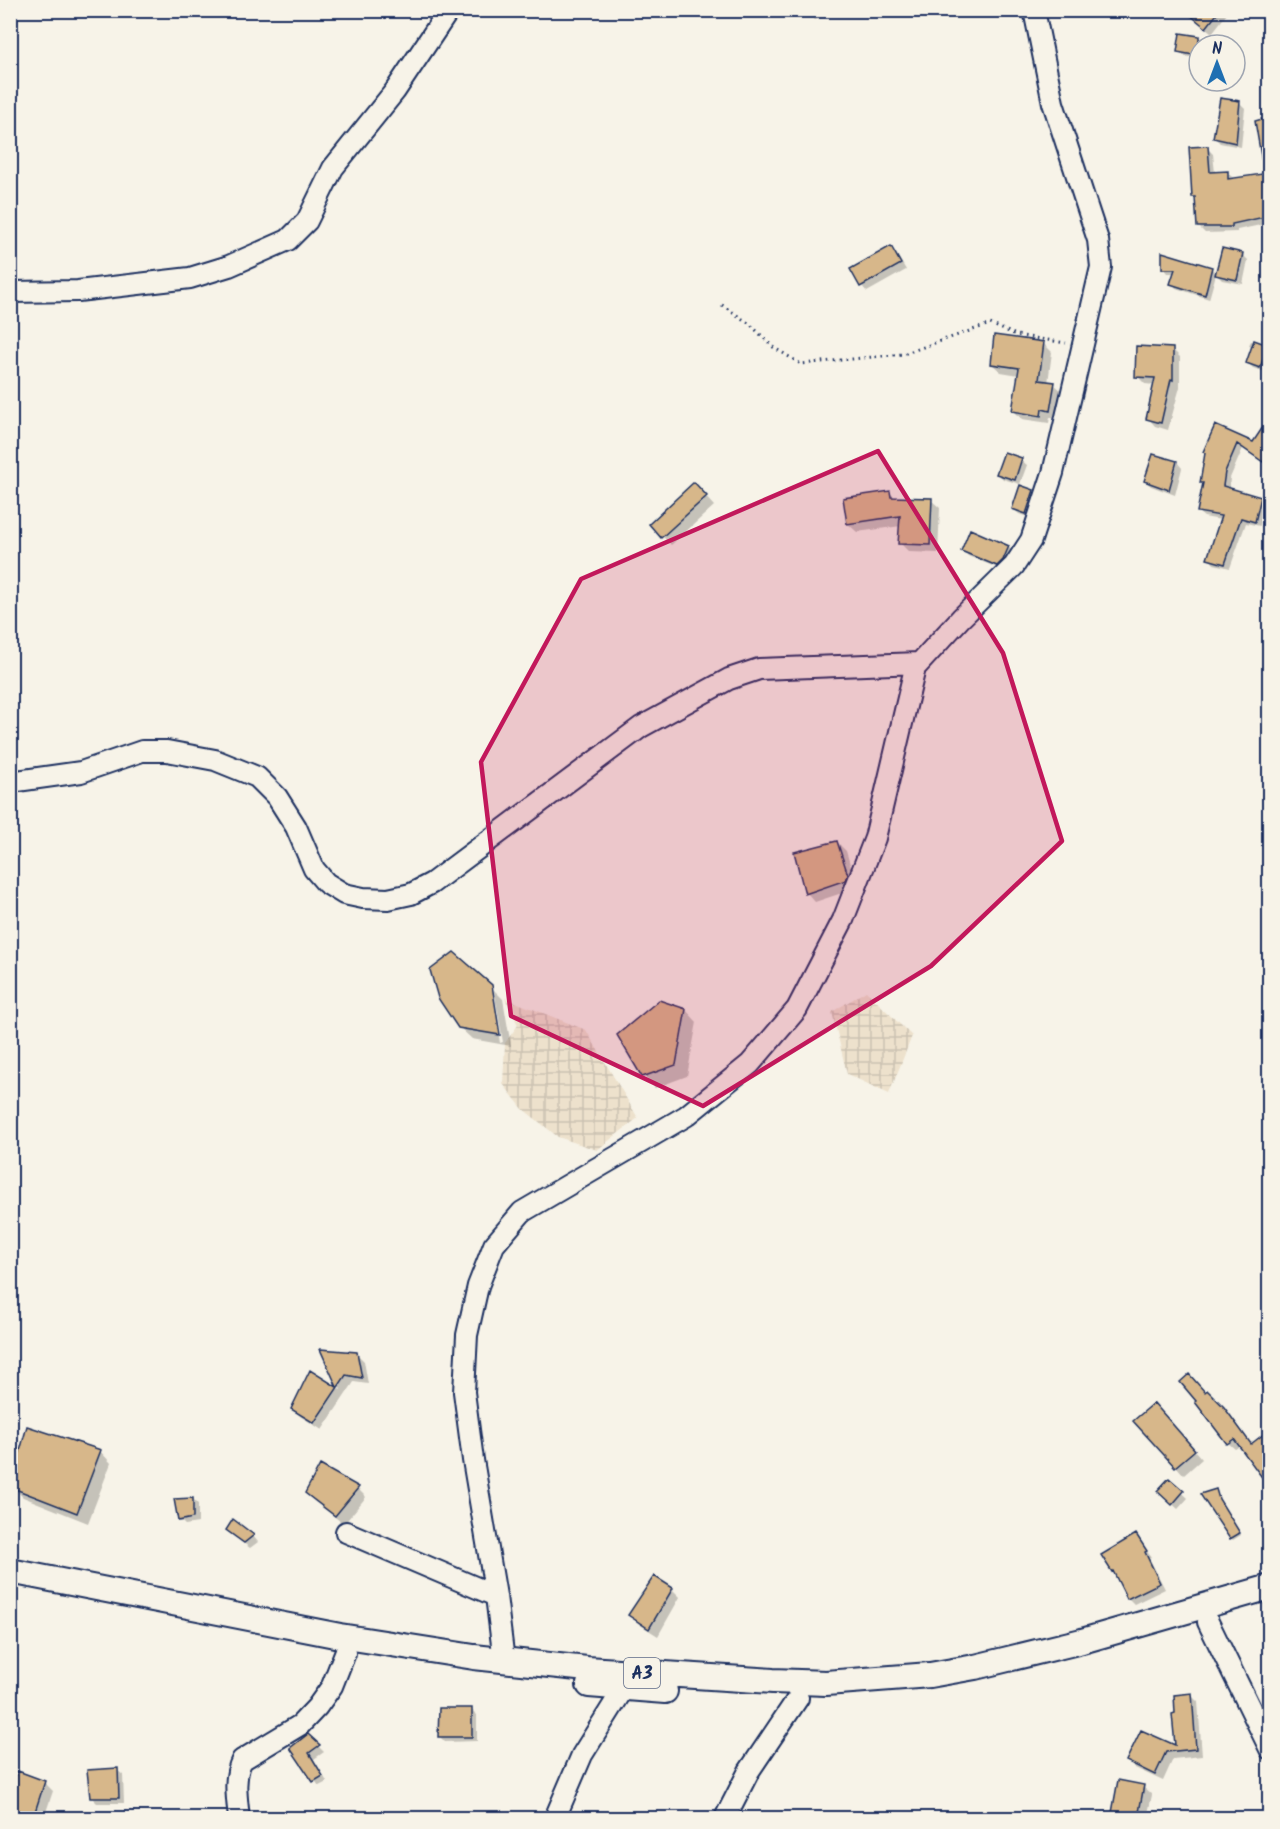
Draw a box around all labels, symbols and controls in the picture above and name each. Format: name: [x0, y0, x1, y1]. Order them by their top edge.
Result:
north arrow: [1187, 33, 1247, 93]
text: N: [1212, 37, 1222, 62]
road number: A3: [624, 1658, 660, 1688]

